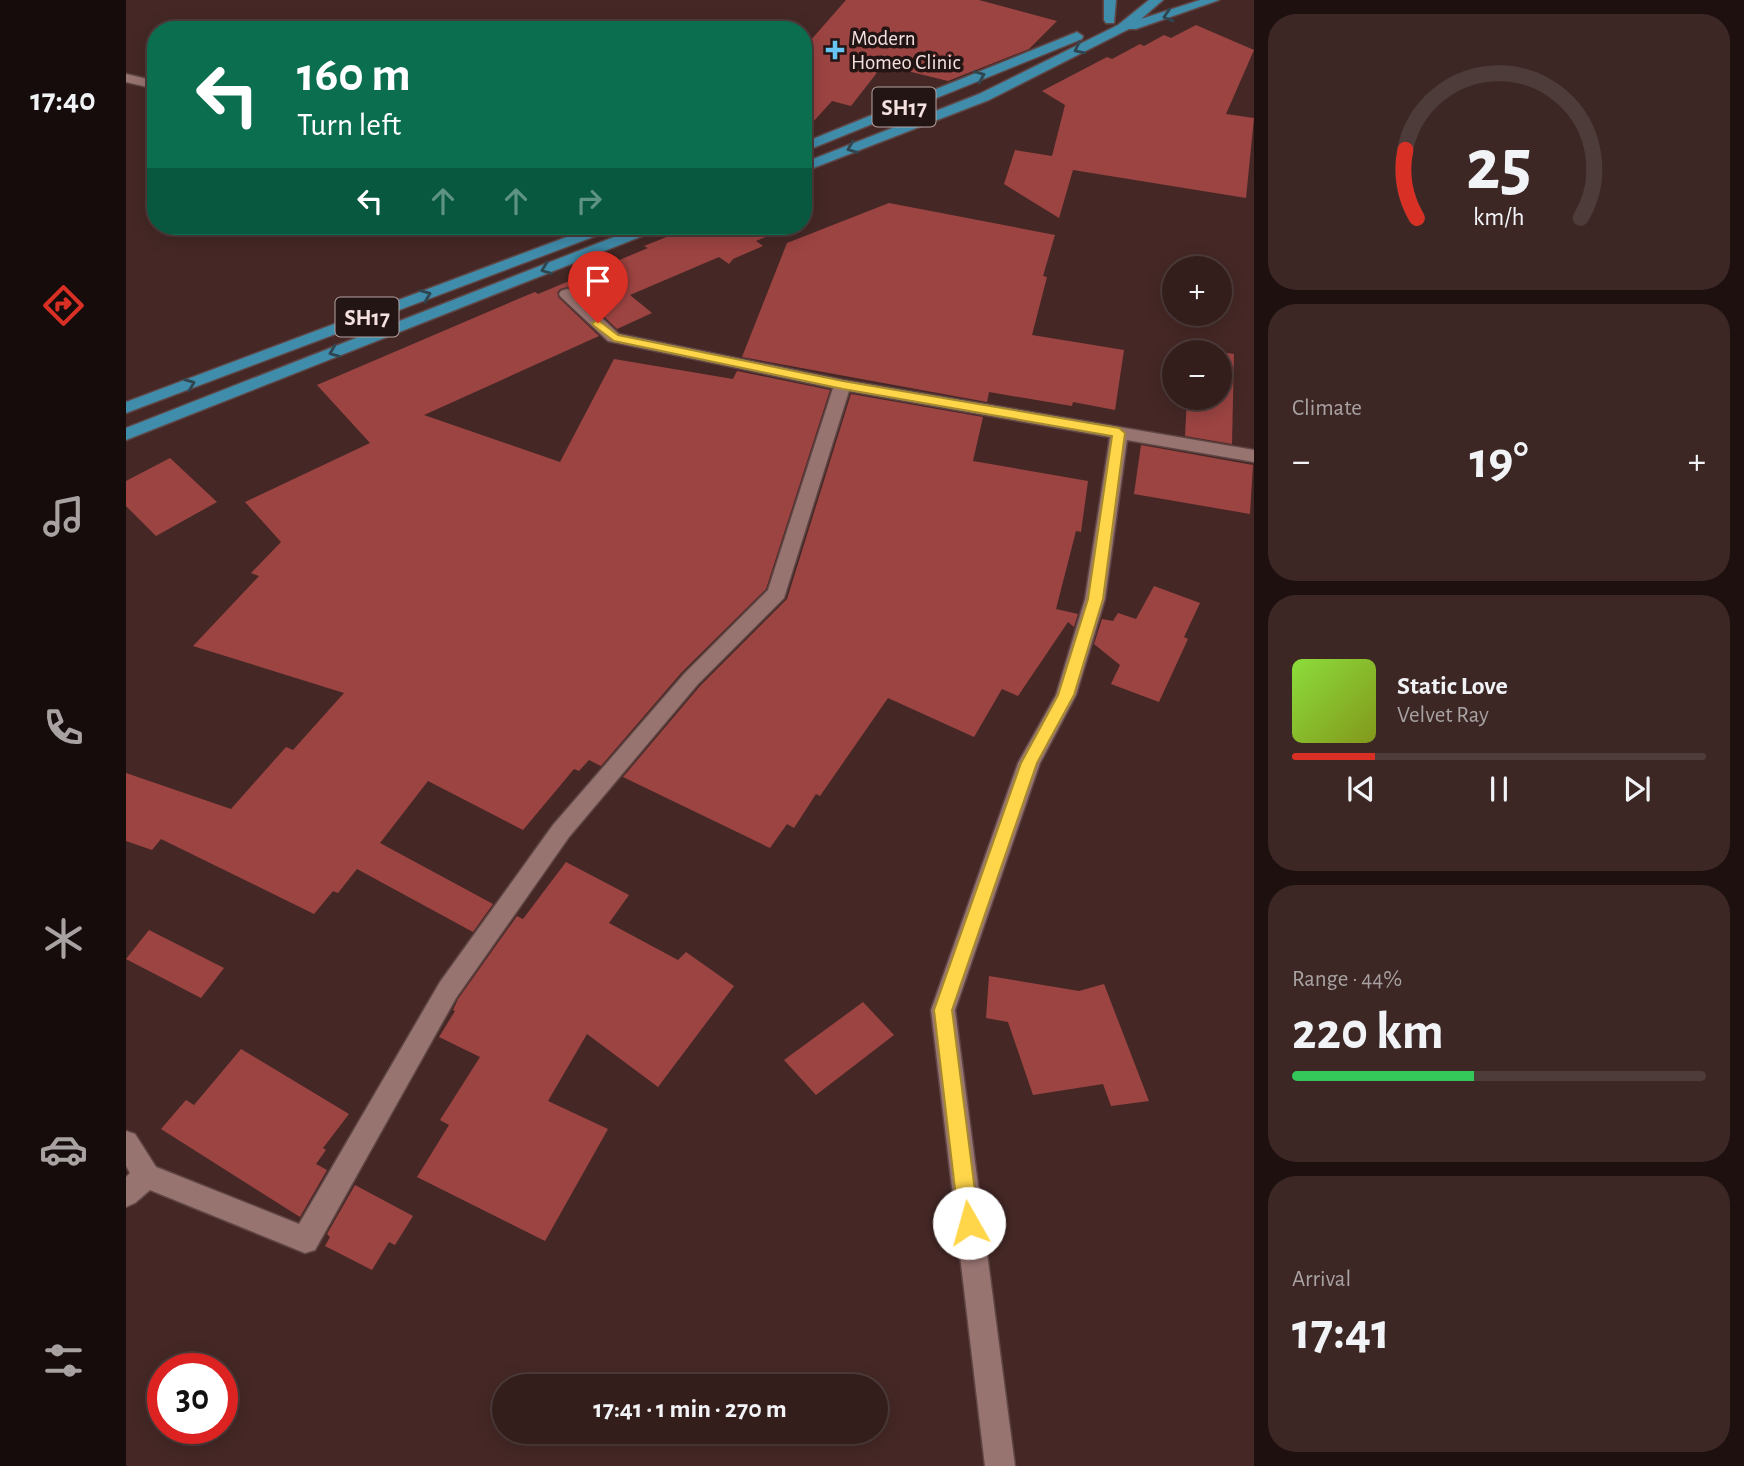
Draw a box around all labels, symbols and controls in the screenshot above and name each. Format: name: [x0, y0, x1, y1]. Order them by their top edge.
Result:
one-way arrow: [1162, 7, 1174, 22]
place label: Modern Homeo Clinic: [851, 28, 961, 73]
marker: Modern Homeo Clinic: [825, 40, 845, 60]
one-way arrow: [1074, 41, 1086, 55]
icon: left: [182, 49, 273, 140]
text: 160 m: [297, 51, 411, 100]
one-way arrow: [973, 70, 985, 84]
text: 17:40: [30, 84, 96, 116]
road number: SH17: [872, 88, 936, 127]
text: Turn left: [297, 109, 401, 141]
text: 25: [1466, 131, 1532, 204]
one-way arrow: [846, 140, 858, 154]
icon: left: [351, 182, 389, 220]
icon: ahead: [424, 182, 462, 220]
icon: ahead: [497, 182, 535, 220]
icon: right: [570, 182, 608, 220]
text: km/h: [1473, 205, 1525, 230]
pin: [568, 251, 628, 323]
map controls: [1162, 256, 1232, 410]
button: +: [1162, 256, 1232, 326]
one-way arrow: [541, 260, 553, 274]
icon: arrive: [579, 262, 617, 300]
icon: directions: [39, 281, 88, 330]
one-way arrow: [419, 289, 431, 303]
road number: SH17: [336, 298, 398, 336]
button: −: [1162, 340, 1232, 410]
one-way arrow: [329, 343, 341, 357]
one-way arrow: [183, 379, 195, 393]
text: Climate: [1292, 397, 1362, 420]
text: 19°: [1469, 435, 1529, 487]
text: −: [1292, 443, 1310, 481]
text: +: [1688, 443, 1706, 481]
icon: music: [39, 492, 88, 541]
text: Static Love: [1397, 673, 1508, 699]
icon: phone: [39, 703, 88, 752]
text: Velvet Ray: [1397, 704, 1489, 727]
icon: previous: [1342, 770, 1380, 808]
icon: pause: [1480, 770, 1518, 808]
icon: next: [1618, 770, 1656, 808]
icon: climate: [39, 914, 88, 963]
text: Range · 44%: [1292, 968, 1402, 991]
text: 220 km: [1292, 1006, 1444, 1058]
icon: car: [39, 1125, 88, 1174]
position arrow: [932, 1186, 1006, 1260]
text: Arrival: [1292, 1268, 1351, 1291]
text: 17:41: [1292, 1306, 1390, 1358]
icon: filters: [39, 1336, 88, 1385]
speed limit sign: 30: [147, 1353, 238, 1444]
text: 17:41 · 1 min · 270 m: [593, 1396, 787, 1422]

